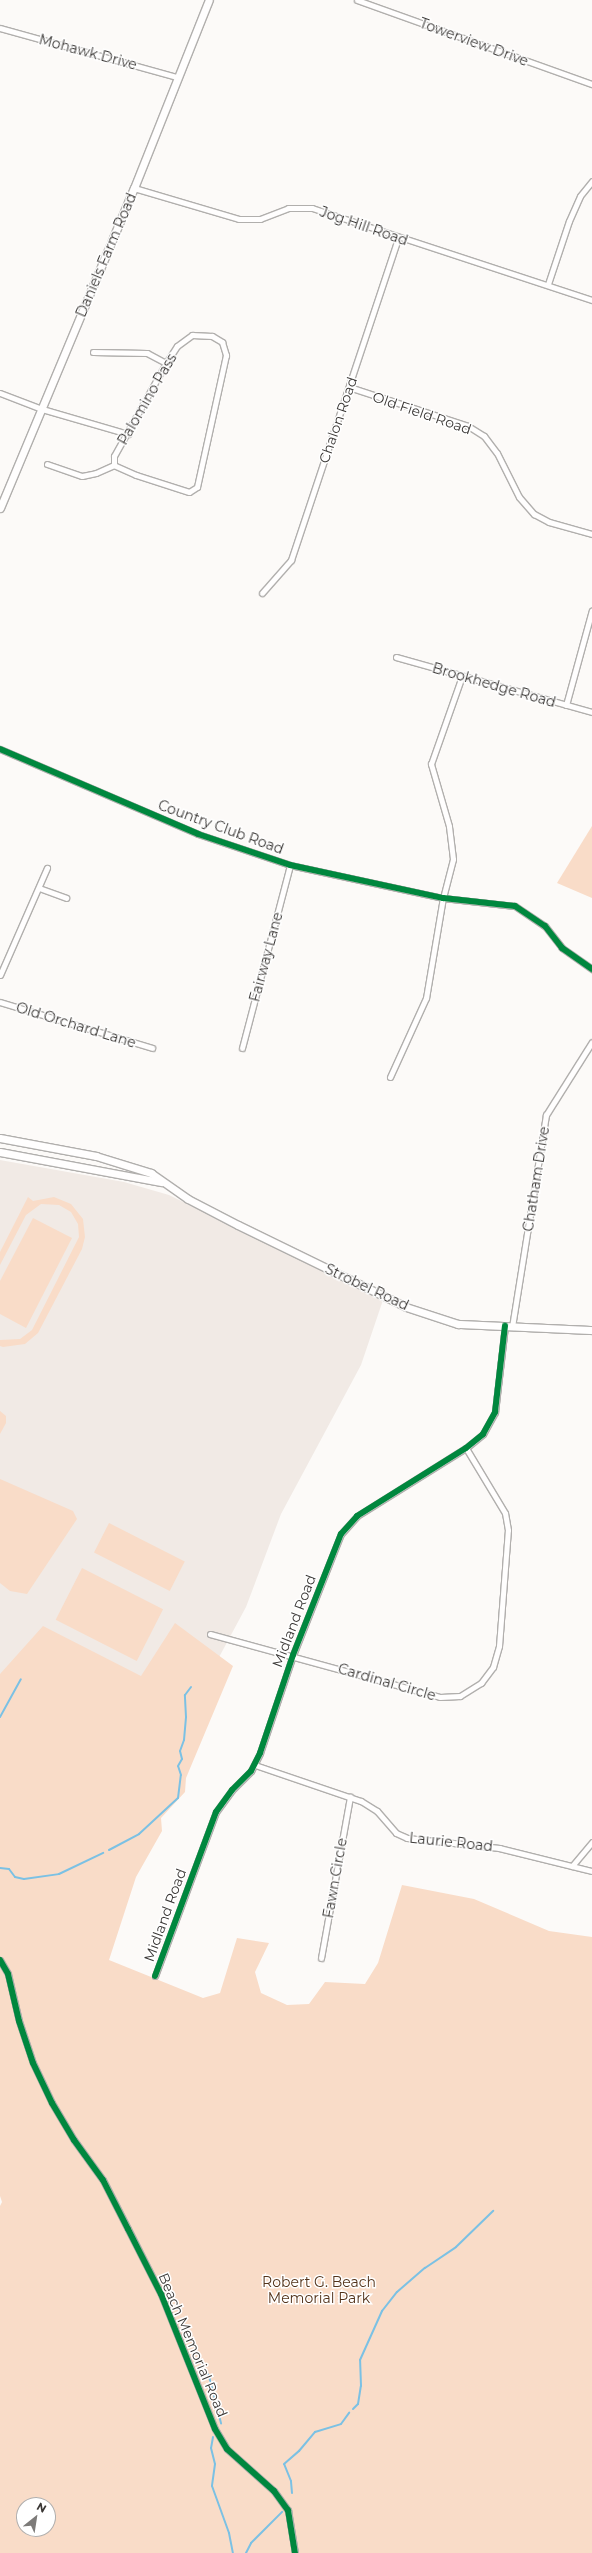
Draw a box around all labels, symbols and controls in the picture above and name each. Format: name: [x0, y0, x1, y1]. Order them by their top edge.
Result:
street label: Towerview Drive: [417, 15, 531, 69]
street label: Mohawk Drive: [37, 31, 139, 73]
street label: Daniels Farm Road: [72, 190, 140, 320]
street label: Jog Hill Road: [318, 203, 410, 249]
street label: Palomino Pass: [114, 350, 180, 448]
street label: Chalon Road: [315, 375, 361, 465]
street label: Old Field Road: [370, 388, 474, 438]
street label: Brookhedge Road: [430, 659, 558, 711]
street label: Country Club Road: [156, 796, 286, 858]
street label: Fairway Lane: [246, 910, 286, 1004]
street label: Old Orchard Lane: [14, 999, 138, 1051]
street label: Chatham Drive: [519, 1125, 553, 1233]
street label: Strobel Road: [322, 1260, 412, 1314]
street label: Midland Road: [269, 1572, 319, 1670]
street label: Cardinal Circle: [336, 1660, 438, 1704]
street label: Laurie Road: [408, 1829, 494, 1855]
street label: Fawn Circle: [320, 1837, 350, 1919]
street label: Midland Road: [140, 1866, 190, 1964]
street label: Beach Memorial Road: [155, 2270, 231, 2420]
park label: Robert G. Beach Memorial Park: [262, 2274, 376, 2306]
north arrow: [16, 2497, 56, 2537]
text: N: [34, 2499, 49, 2516]

